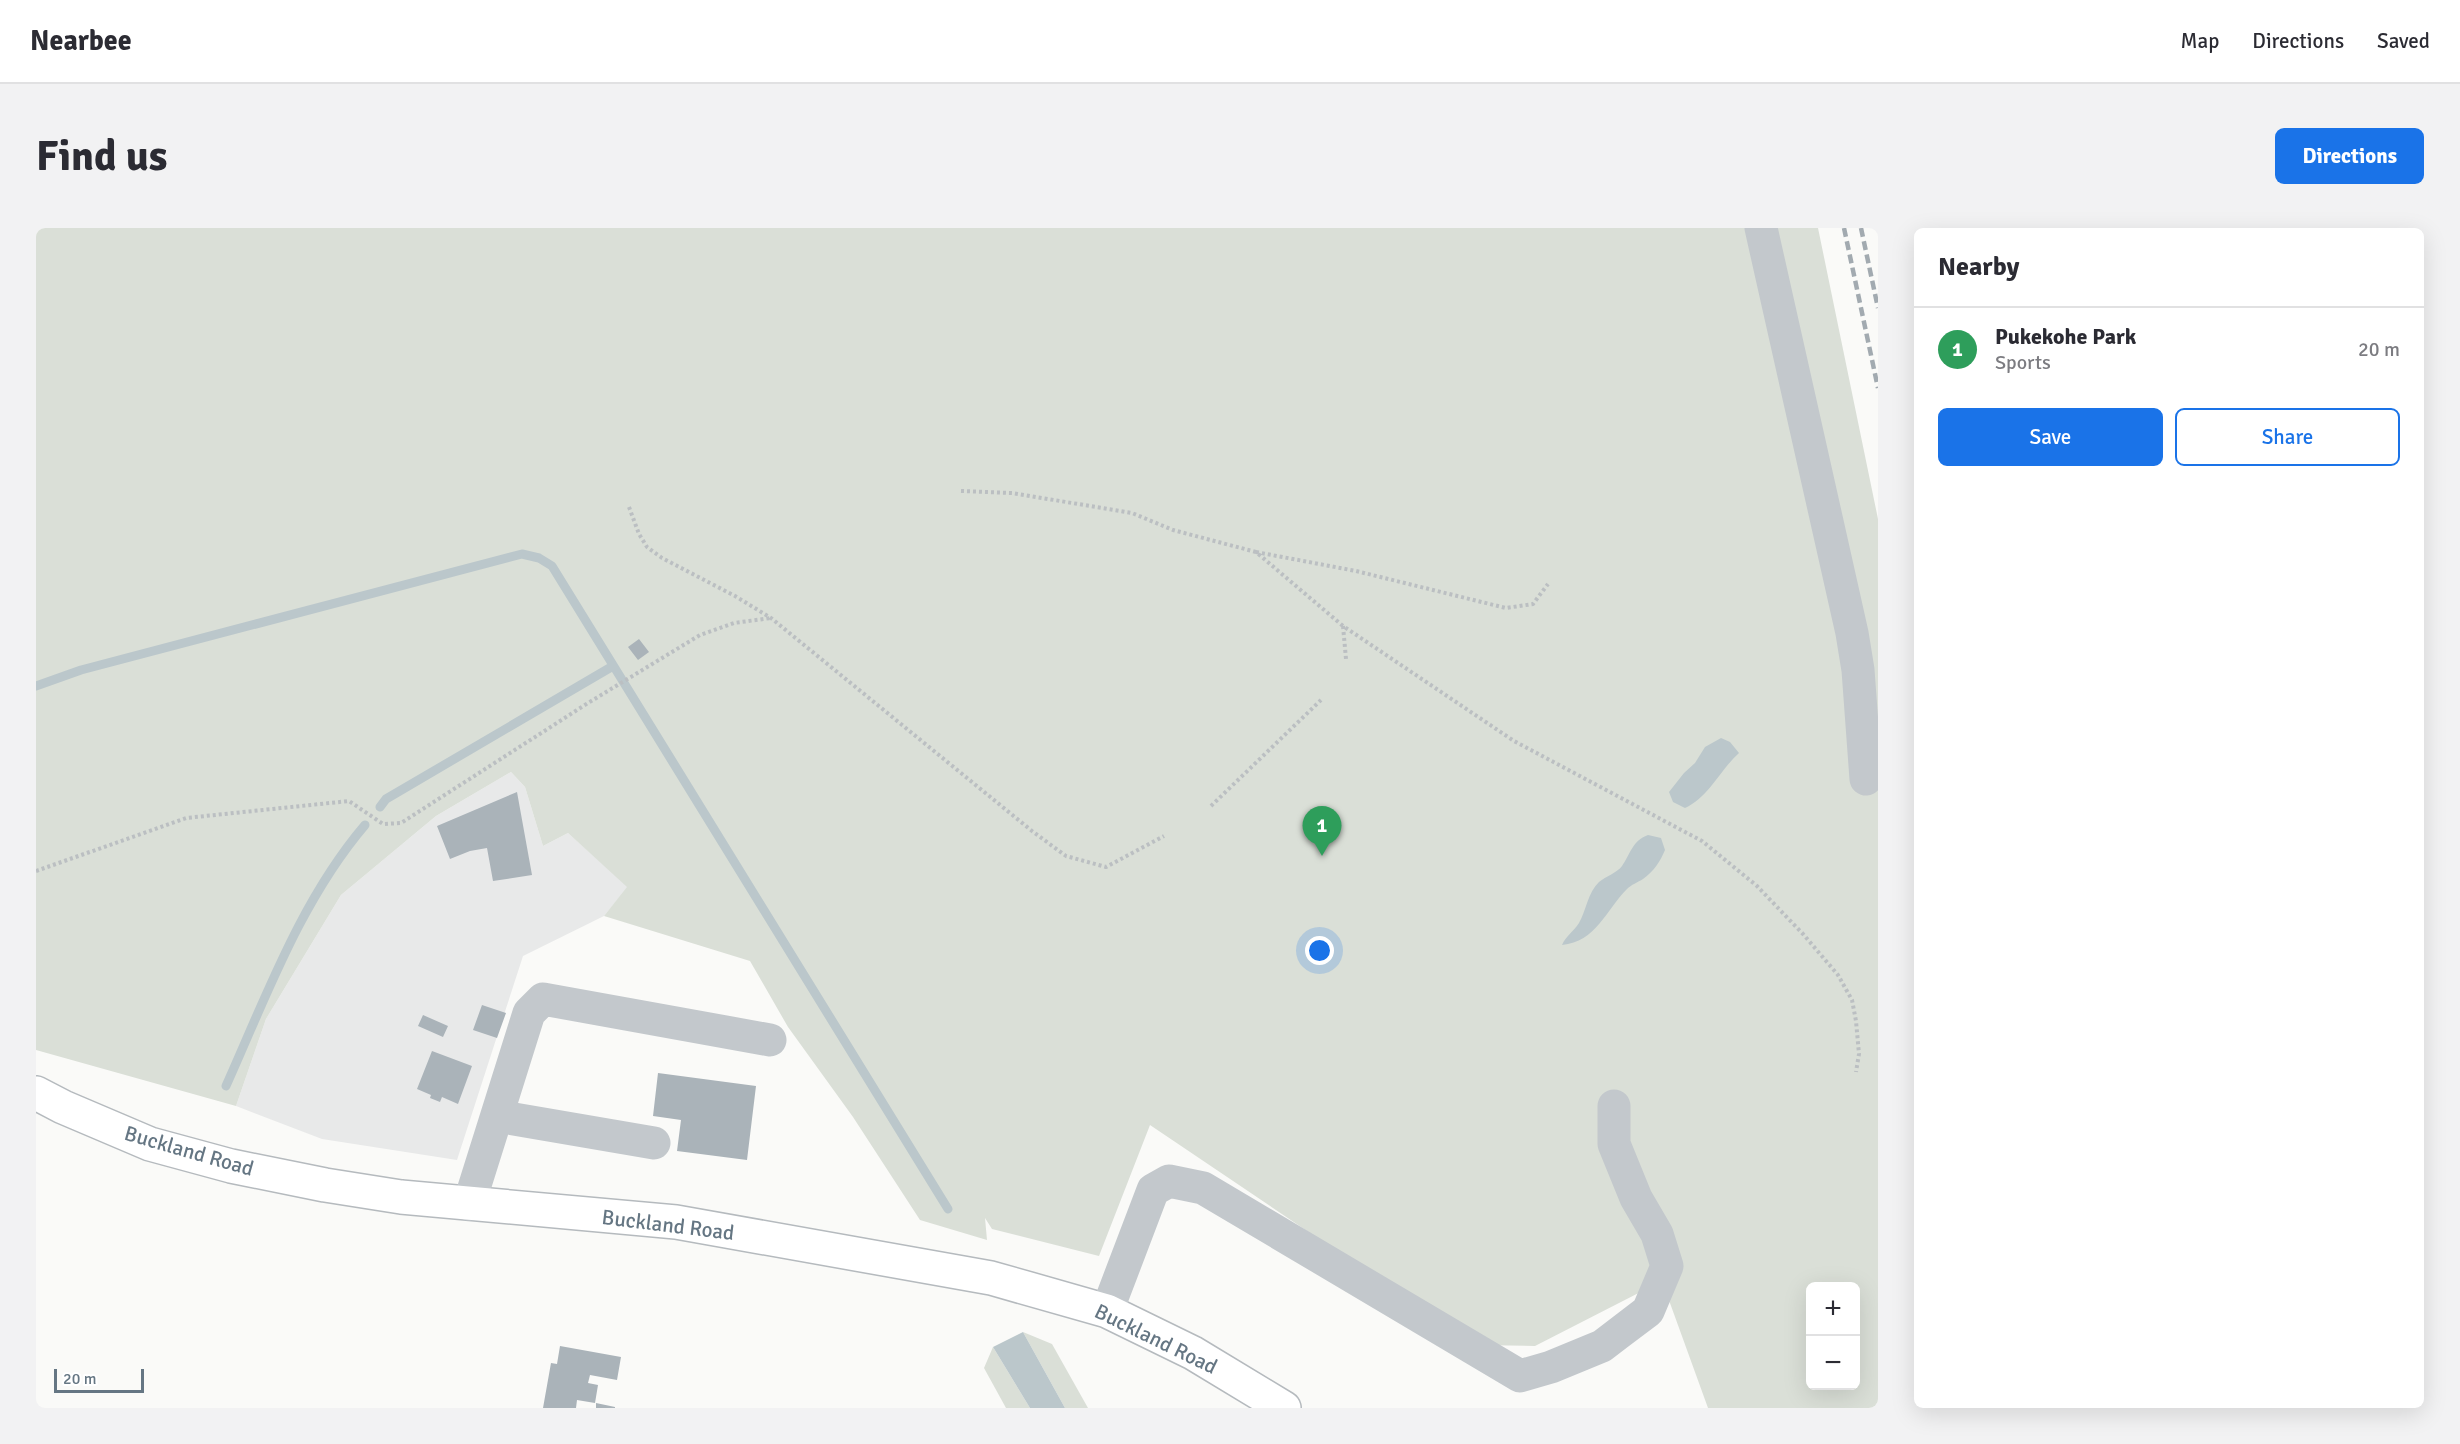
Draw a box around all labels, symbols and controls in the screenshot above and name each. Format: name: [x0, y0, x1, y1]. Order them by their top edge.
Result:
text: Nearbee: [30, 24, 132, 58]
text: Map: [2181, 28, 2219, 54]
text: Directions: [2252, 28, 2344, 54]
text: Saved: [2377, 28, 2430, 54]
button: Directions: [2275, 128, 2424, 184]
text: Find us: [36, 131, 167, 182]
text: Nearby: [1938, 251, 2019, 283]
text: Pukekohe Park: [1995, 323, 2136, 350]
text: 1: [1952, 337, 1963, 362]
text: 20 m: [2358, 337, 2400, 362]
text: Sports: [1995, 350, 2051, 375]
button: Save: [1938, 408, 2163, 466]
button: Share: [2175, 408, 2400, 466]
pin: 1: [1302, 806, 1342, 856]
your location: [1305, 936, 1334, 965]
street label: Buckland Road: [121, 1120, 257, 1182]
street label: Buckland Road: [600, 1204, 736, 1246]
map controls: [1806, 1282, 1860, 1390]
button: +: [1806, 1282, 1860, 1336]
street label: Buckland Road: [1090, 1298, 1222, 1380]
button: −: [1806, 1336, 1860, 1390]
scale bar: [54, 1366, 144, 1394]
text: 20 m: [63, 1369, 97, 1389]

